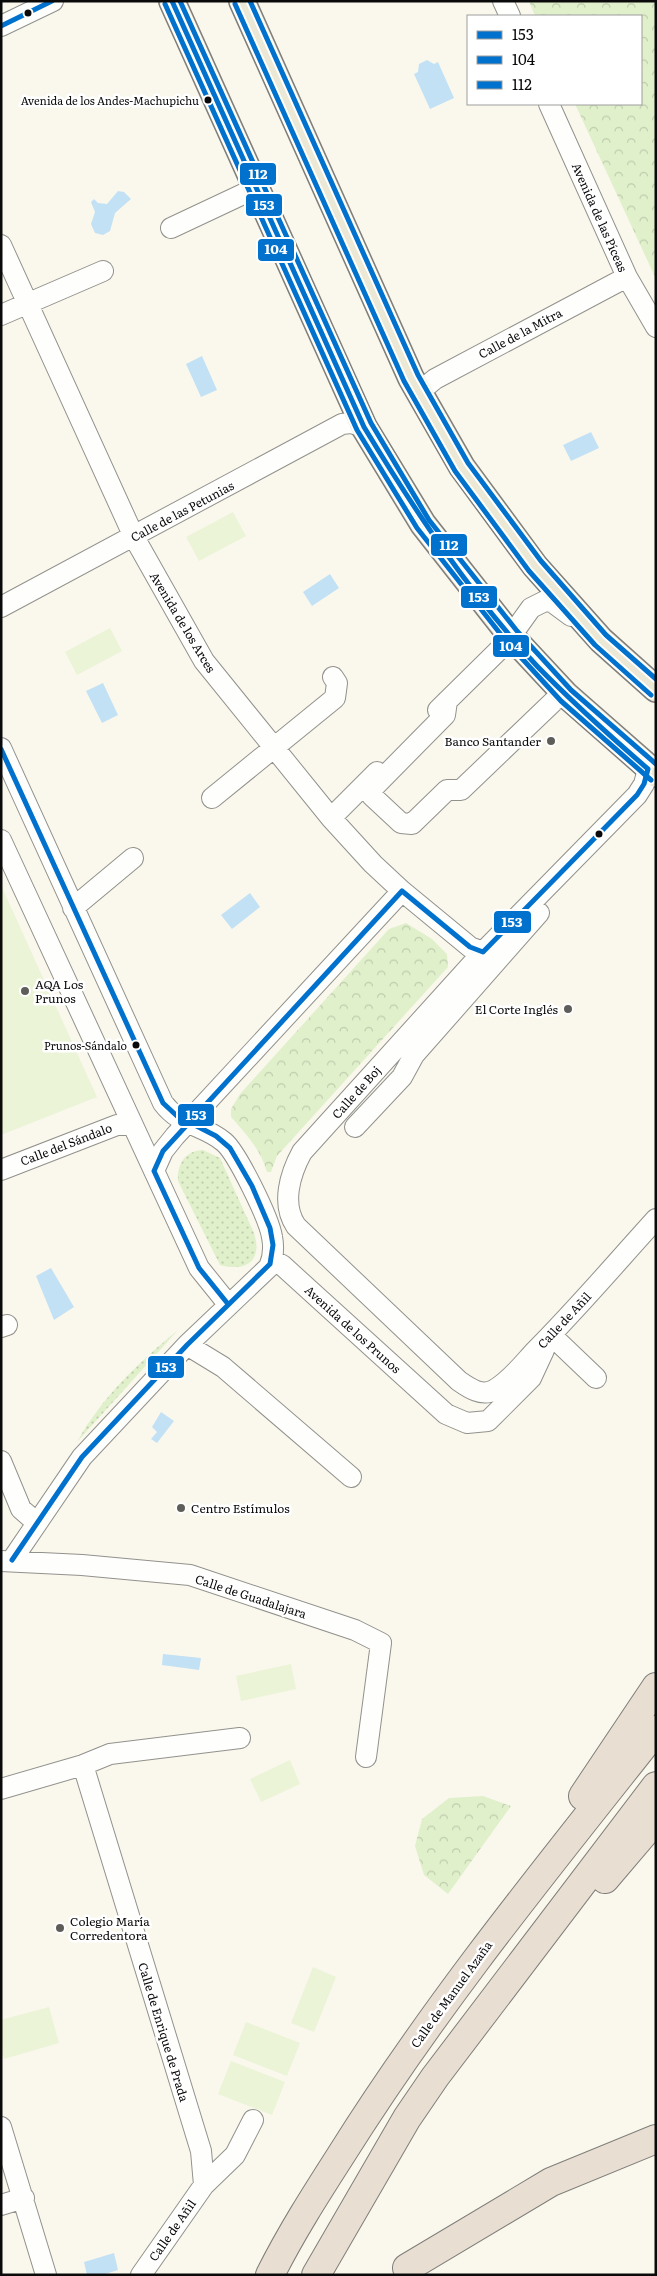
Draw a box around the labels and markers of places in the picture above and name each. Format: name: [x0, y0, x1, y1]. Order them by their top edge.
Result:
unlabelled marker: [23, 8, 33, 18]
place label: Avenida de los Andes-Machupichu: [21, 92, 199, 108]
marker: Avenida de los Andes-Machupichu: [203, 95, 213, 105]
place label: Banco Santander: [445, 732, 541, 750]
marker: Banco Santander: [545, 735, 557, 747]
unlabelled marker: [594, 829, 604, 839]
place label: AQA Los Prunos: [35, 975, 84, 1007]
marker: AQA Los Prunos: [19, 985, 31, 997]
place label: El Corte Inglés: [475, 1000, 559, 1018]
marker: El Corte Inglés: [562, 1003, 574, 1015]
place label: Prunos-Sándalo: [44, 1037, 127, 1053]
marker: Prunos-Sándalo: [131, 1040, 141, 1050]
place label: Centro Estímulos: [191, 1499, 290, 1517]
marker: Centro Estímulos: [175, 1502, 187, 1514]
place label: Colegio María Corredentora: [70, 1912, 150, 1944]
marker: Colegio María Corredentora: [54, 1922, 66, 1934]

